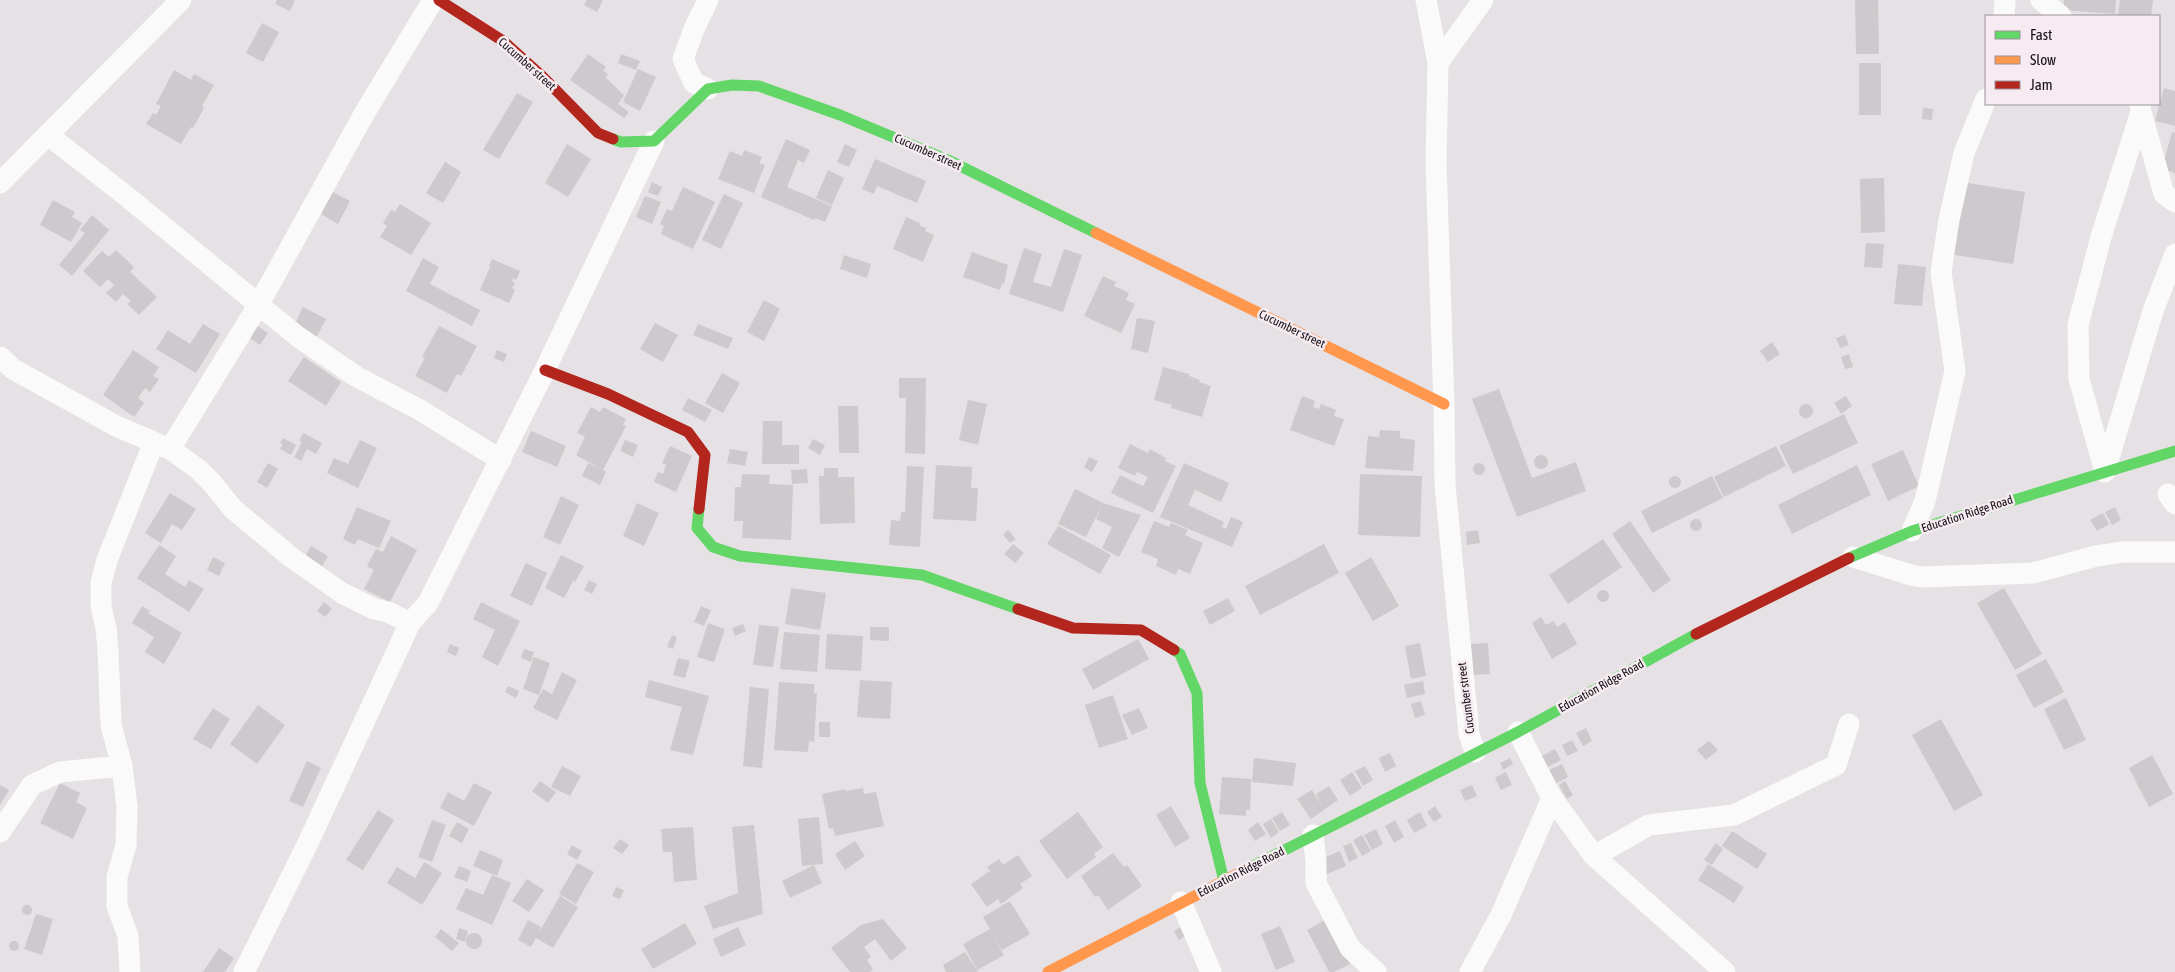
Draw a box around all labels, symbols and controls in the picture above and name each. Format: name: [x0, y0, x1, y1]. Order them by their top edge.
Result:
legend: [1985, 15, 2160, 105]
text: Fast: [2030, 26, 2052, 43]
street label: Cucumber street: [496, 35, 559, 94]
text: Slow: [2030, 51, 2056, 68]
text: Jam: [2030, 76, 2053, 93]
street label: Cucumber street: [892, 131, 964, 173]
street label: Cucumber street: [1257, 307, 1328, 351]
street label: Education Ridge Road: [1920, 493, 2014, 535]
street label: Education Ridge Road: [1556, 657, 1646, 715]
street label: Cucumber street: [1455, 661, 1477, 735]
street label: Education Ridge Road: [1195, 844, 1287, 900]

